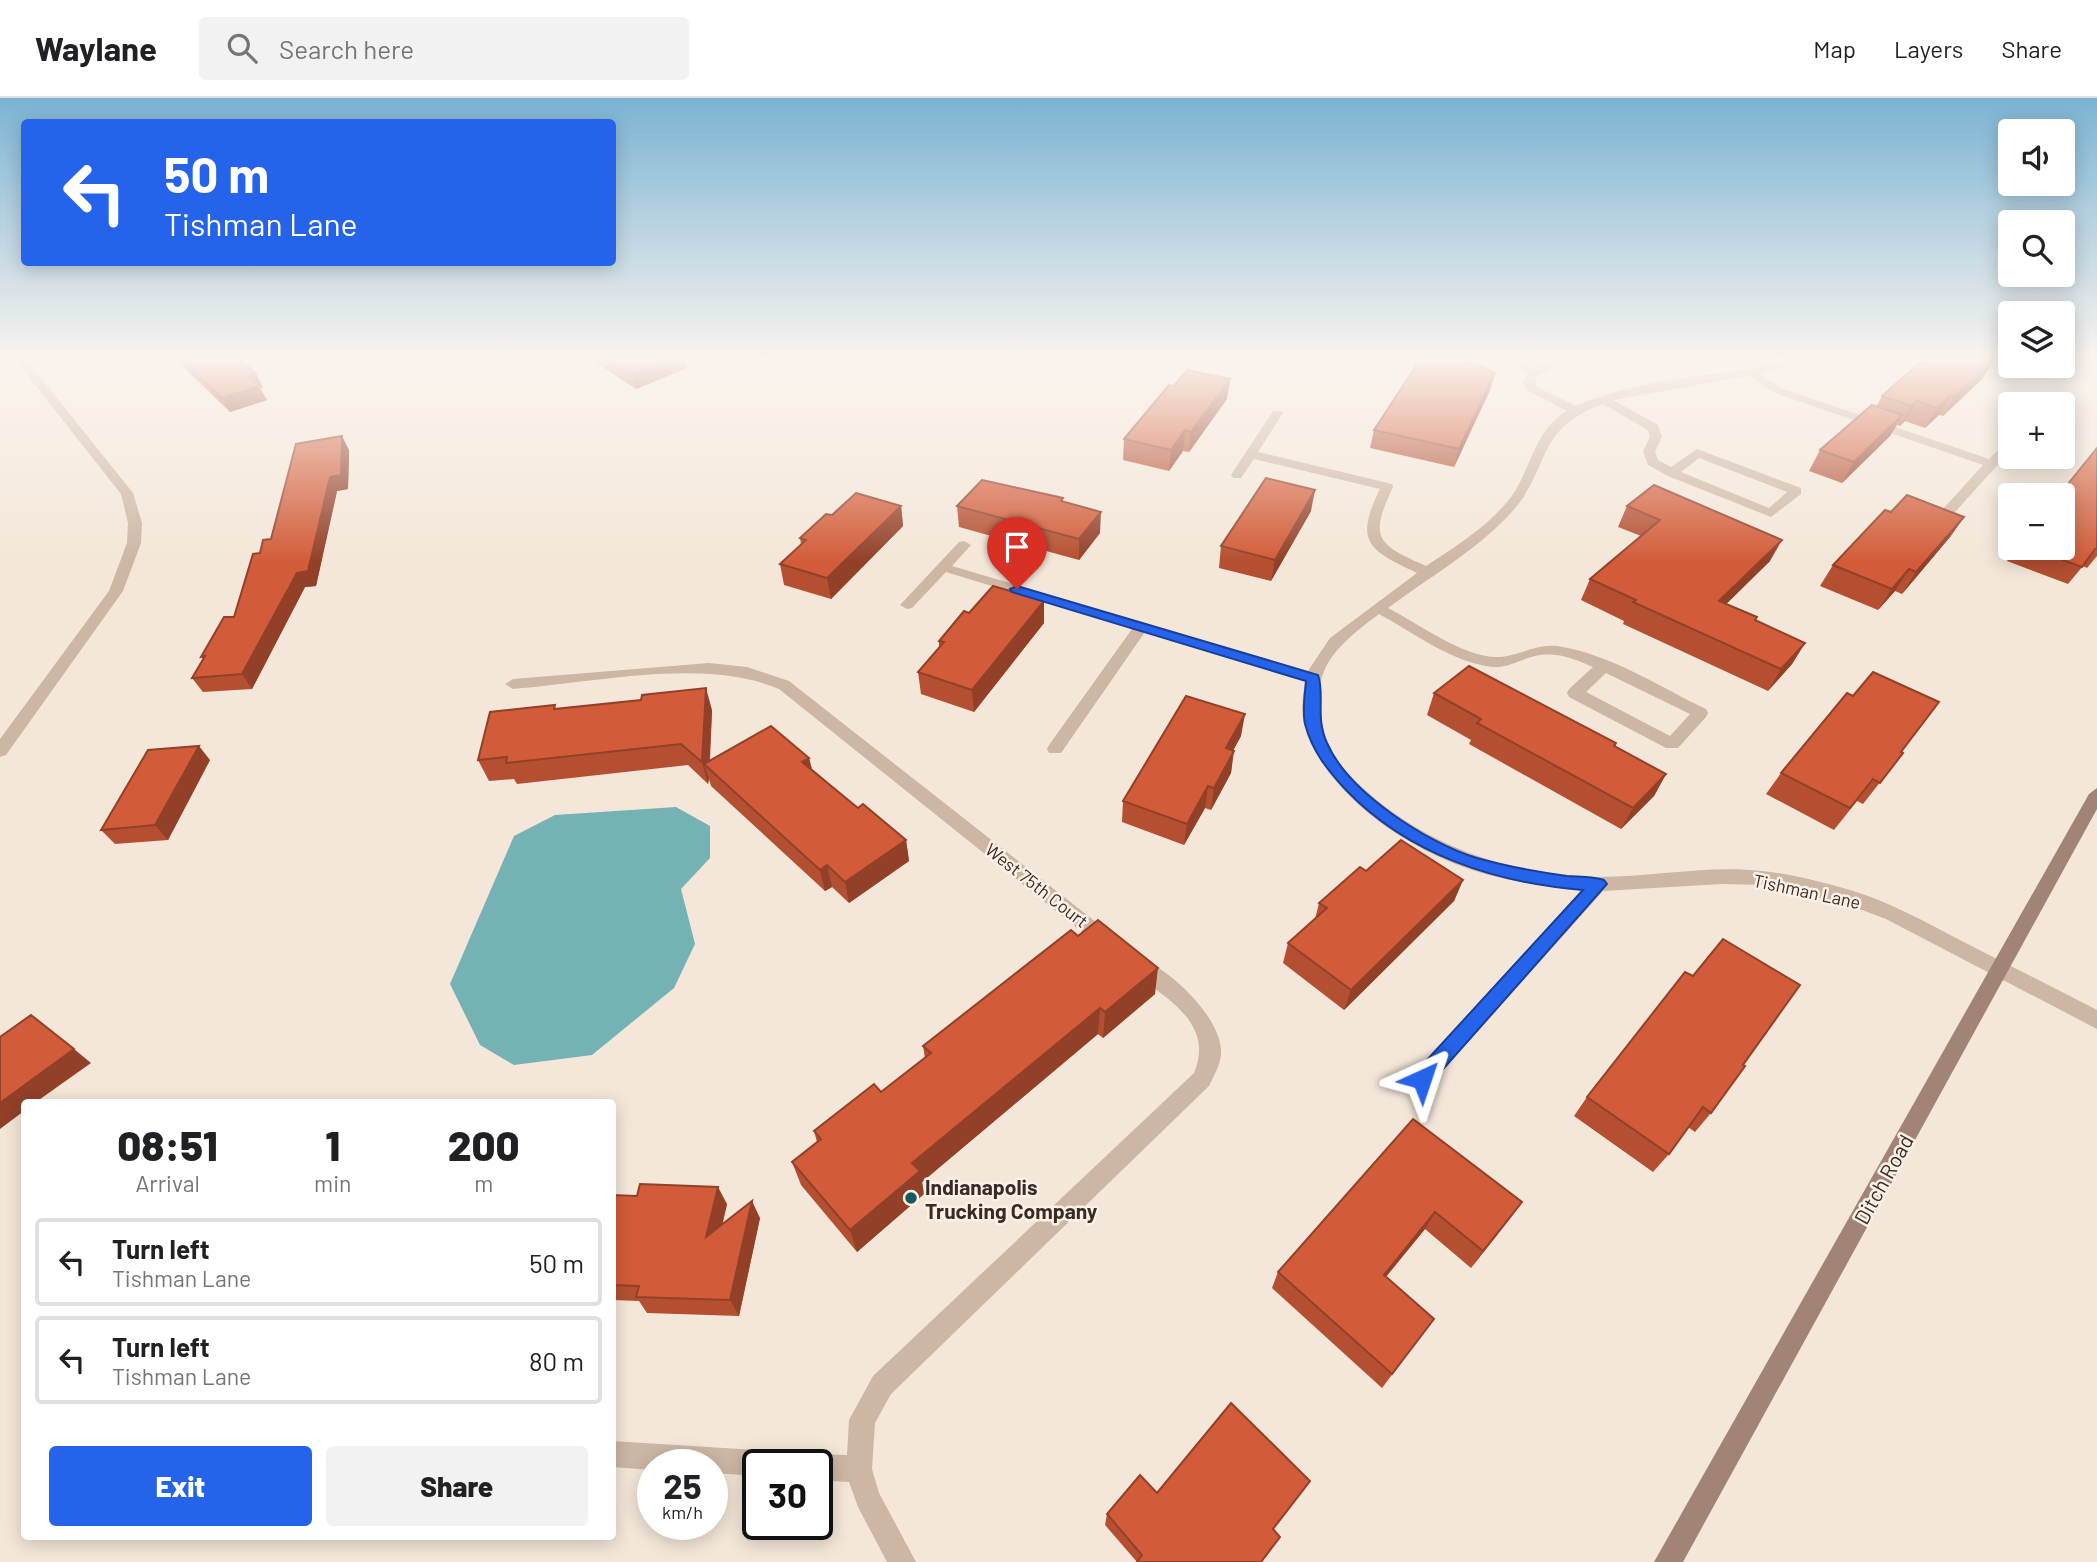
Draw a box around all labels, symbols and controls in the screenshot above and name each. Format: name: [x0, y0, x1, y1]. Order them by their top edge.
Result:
search box: [199, 17, 689, 80]
text: Waylane: [35, 28, 157, 68]
icon: search: [223, 29, 261, 67]
text: Search here: [279, 33, 414, 64]
text: Map: [1813, 34, 1856, 63]
text: Layers: [1894, 34, 1963, 63]
text: Share: [2001, 34, 2062, 63]
map controls: [1998, 119, 2075, 560]
button: sound: [1998, 119, 2075, 196]
text: 50 m: [164, 144, 269, 203]
icon: left: [49, 147, 140, 238]
text: Tishman Lane: [164, 204, 358, 242]
button: search: [1998, 210, 2075, 287]
button: layers: [1998, 301, 2075, 378]
button: +: [1998, 392, 2075, 469]
button: −: [1998, 483, 2075, 560]
pin: [987, 517, 1047, 589]
icon: arrive: [998, 528, 1036, 566]
street label: West 75th Court: [981, 838, 1093, 932]
street label: Tishman Lane: [1751, 869, 1863, 913]
position arrow: [1385, 1042, 1459, 1116]
text: 08:51: [117, 1119, 218, 1169]
text: 1: [325, 1119, 340, 1169]
text: 200: [448, 1119, 520, 1169]
street label: Ditch Road: [1848, 1130, 1918, 1228]
text: Arrival: [135, 1169, 200, 1197]
text: min: [314, 1169, 351, 1197]
text: m: [474, 1169, 493, 1197]
place label: Indianapolis Trucking Company: [925, 1174, 1098, 1223]
marker: Indianapolis Trucking Company: [903, 1190, 919, 1206]
text: Turn left: [112, 1233, 210, 1264]
icon: left: [53, 1243, 91, 1281]
text: 50 m: [529, 1247, 584, 1278]
text: Tishman Lane: [112, 1264, 251, 1292]
text: Turn left: [112, 1331, 210, 1362]
icon: left: [53, 1341, 91, 1379]
text: 80 m: [529, 1345, 584, 1376]
text: Tishman Lane: [112, 1362, 251, 1390]
button: Exit: [49, 1446, 312, 1526]
button: Share: [326, 1446, 588, 1526]
speed limit sign: 30: [742, 1449, 833, 1540]
text: 25: [663, 1464, 702, 1506]
text: km/h: [662, 1501, 703, 1523]

